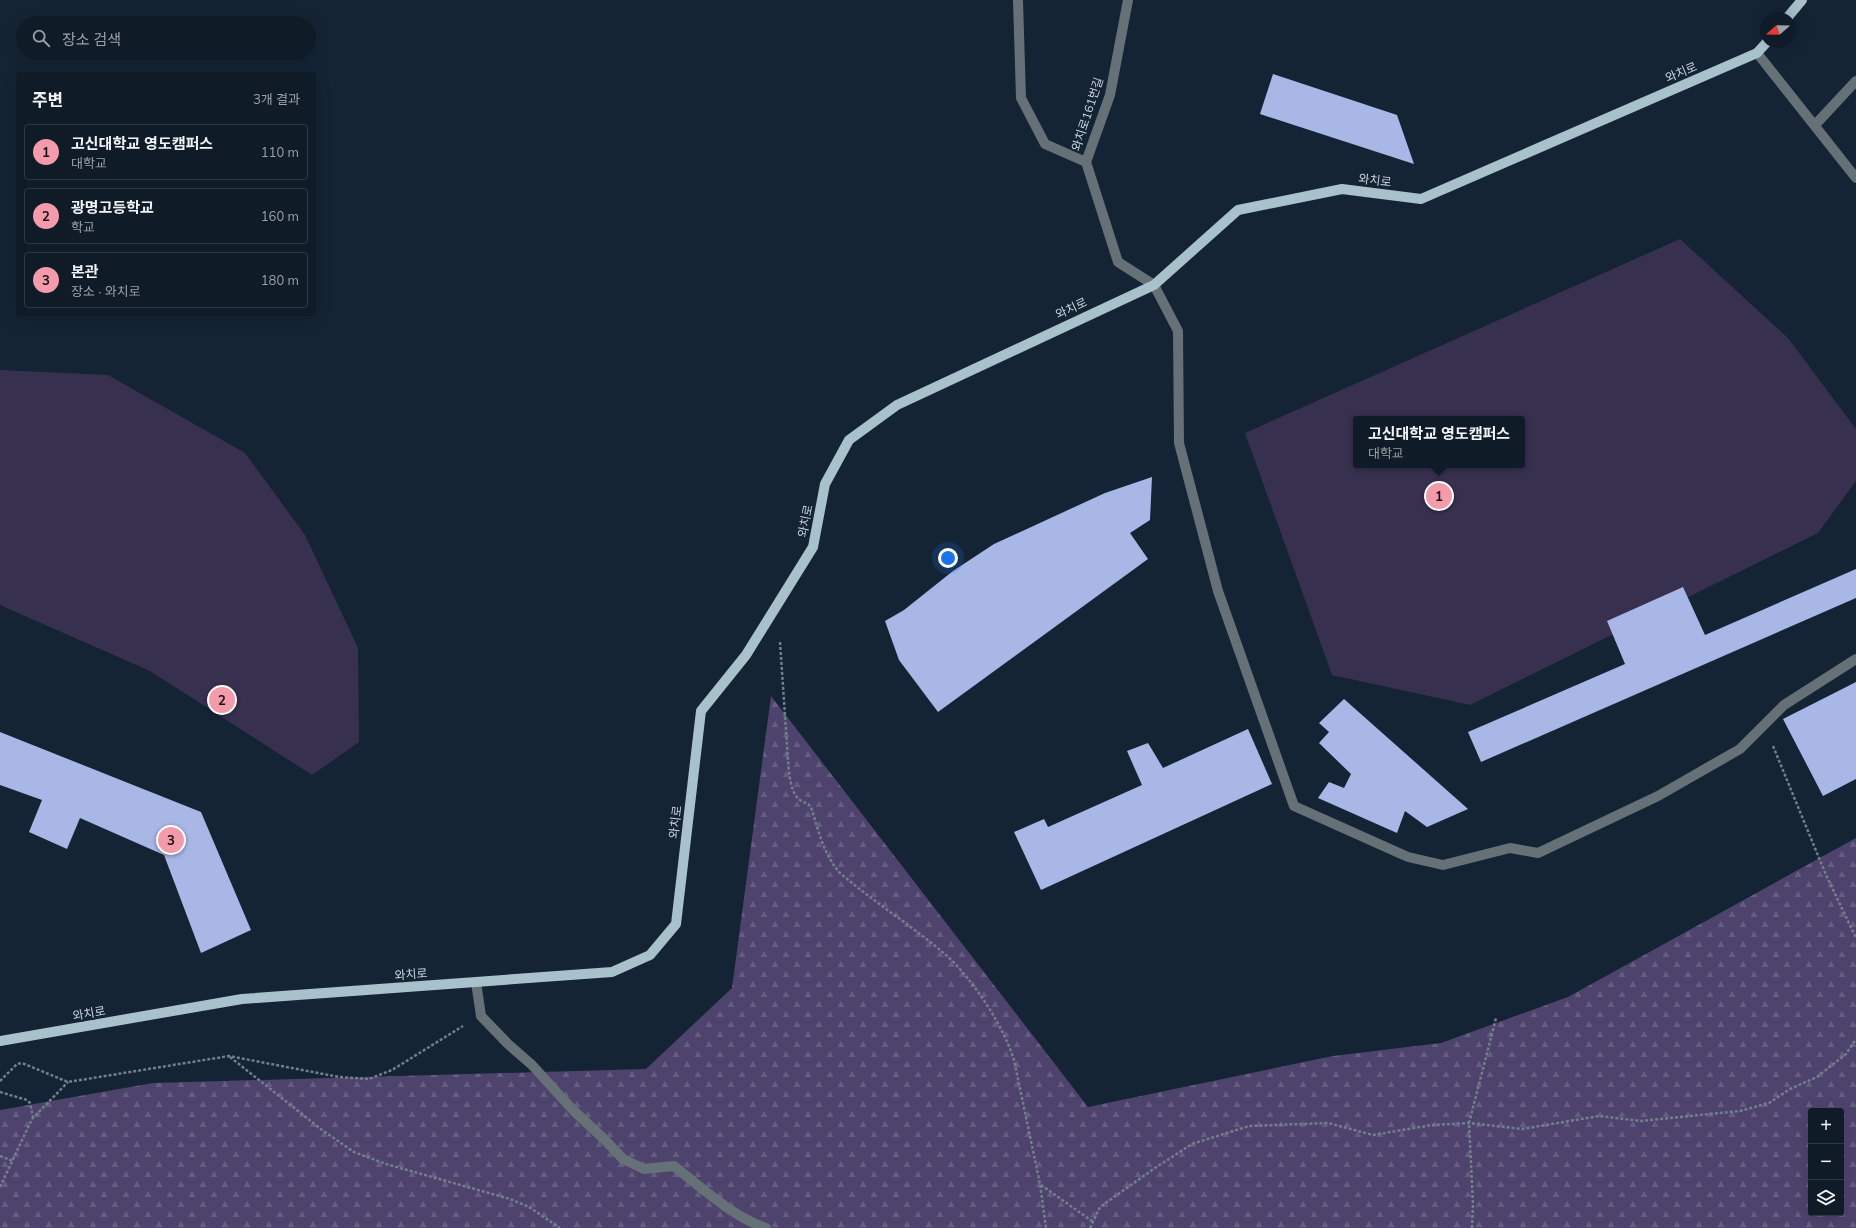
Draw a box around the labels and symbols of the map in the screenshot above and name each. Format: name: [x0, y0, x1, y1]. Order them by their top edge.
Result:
north arrow: [1760, 12, 1796, 48]
street label: 와치로: [1663, 59, 1699, 85]
street label: 와치로161번길: [1068, 75, 1106, 153]
street label: 와치로: [1358, 171, 1392, 189]
street label: 와치로: [1053, 294, 1089, 322]
pin: 1: [1426, 481, 1452, 511]
street label: 와치로: [794, 503, 816, 539]
your location: [938, 548, 958, 568]
pin: 2: [209, 685, 235, 715]
street label: 와치로: [666, 805, 684, 839]
pin: 3: [158, 825, 184, 855]
street label: 와치로: [394, 965, 428, 983]
street label: 와치로: [71, 1003, 107, 1023]

